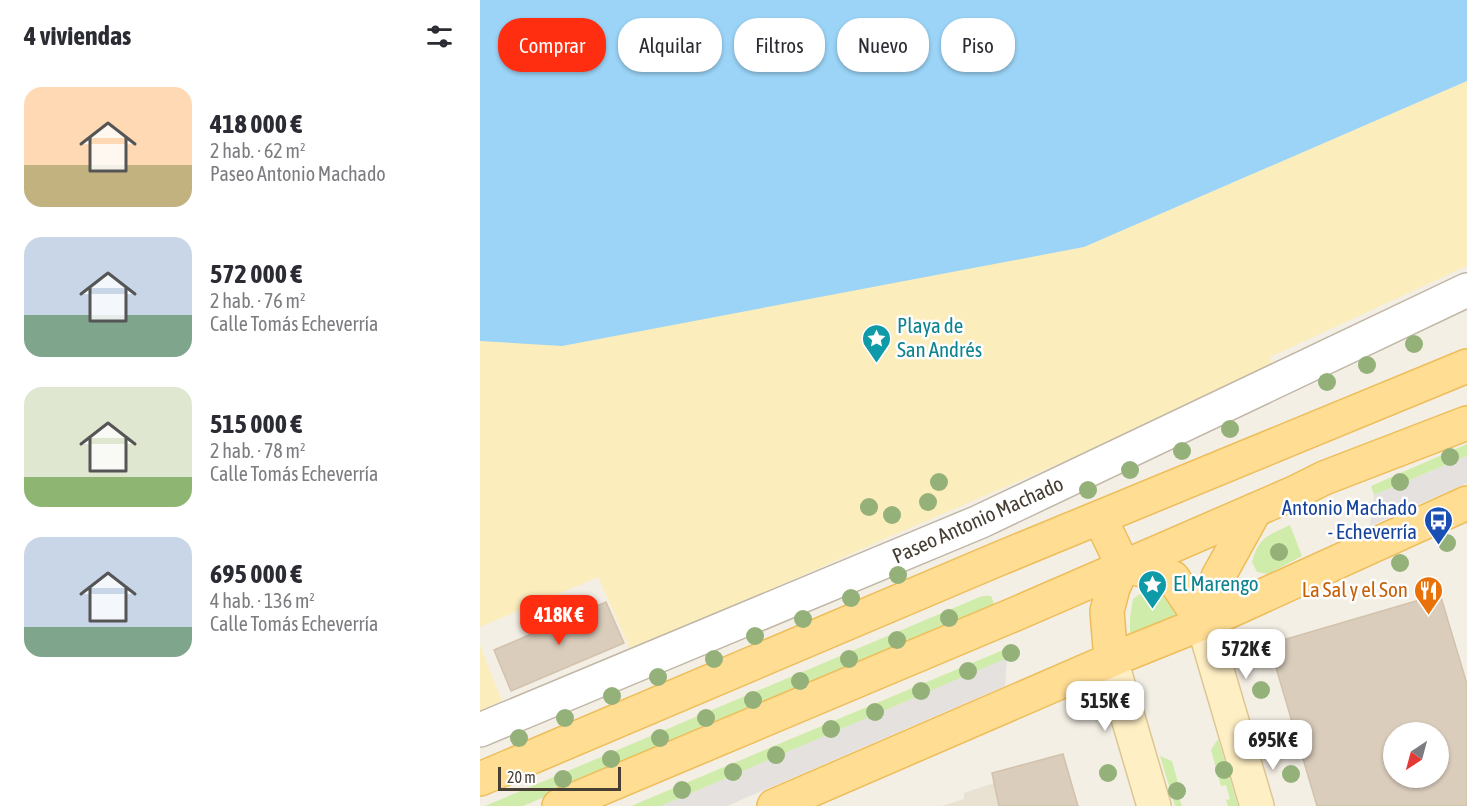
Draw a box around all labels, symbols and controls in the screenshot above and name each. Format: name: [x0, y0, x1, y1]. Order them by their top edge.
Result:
chip: Comprar: [498, 18, 606, 72]
chip: Alquilar: [618, 18, 722, 72]
chip: Filtros: [734, 18, 825, 72]
chip: Nuevo: [837, 18, 929, 72]
chip: Piso: [941, 18, 1015, 72]
icon: filters: [423, 20, 456, 53]
text: 4 viviendas: [24, 21, 131, 51]
text: 418 000 €: [210, 109, 302, 139]
icon: home: [72, 111, 144, 183]
text: 2 hab. · 62 m²: [210, 139, 305, 162]
text: Paseo Antonio Machado: [210, 162, 386, 185]
text: 572 000 €: [210, 259, 302, 289]
icon: home: [72, 261, 144, 333]
text: 2 hab. · 76 m²: [210, 289, 305, 312]
text: Calle Tomás Echeverría: [210, 312, 378, 335]
place label: Playa de San Andrés: [897, 313, 982, 361]
place icon: Playa de San Andrés: [860, 322, 892, 364]
text: 515 000 €: [210, 409, 302, 439]
icon: home: [72, 411, 144, 483]
text: 2 hab. · 78 m²: [210, 439, 305, 462]
text: Calle Tomás Echeverría: [210, 462, 378, 485]
street label: Paseo Antonio Machado: [888, 471, 1067, 568]
place label: Antonio Machado - Echeverría: [1282, 495, 1417, 543]
bus stop icon: Antonio Machado - Echeverría: [1422, 504, 1454, 546]
text: 695 000 €: [210, 559, 302, 589]
icon: home: [72, 561, 144, 633]
place icon: El Marengo: [1136, 568, 1168, 610]
place label: El Marengo: [1173, 571, 1259, 595]
restaurant icon: La Sal y el Son: [1413, 574, 1445, 616]
place label: La Sal y el Son: [1302, 577, 1408, 601]
text: 4 hab. · 136 m²: [210, 589, 315, 612]
pin: 418K €: [510, 595, 608, 646]
text: 418K €: [534, 603, 584, 626]
text: Calle Tomás Echeverría: [210, 612, 378, 635]
pin: 572K €: [1197, 629, 1295, 680]
text: 572K €: [1221, 637, 1271, 660]
pin: 515K €: [1056, 681, 1154, 732]
text: 515K €: [1080, 689, 1130, 712]
pin: 695K €: [1224, 720, 1322, 771]
north arrow: [1383, 722, 1449, 788]
map controls: [1383, 722, 1449, 788]
text: 695K €: [1248, 728, 1298, 751]
scale bar: [498, 764, 621, 792]
text: 20 m: [507, 768, 536, 786]

